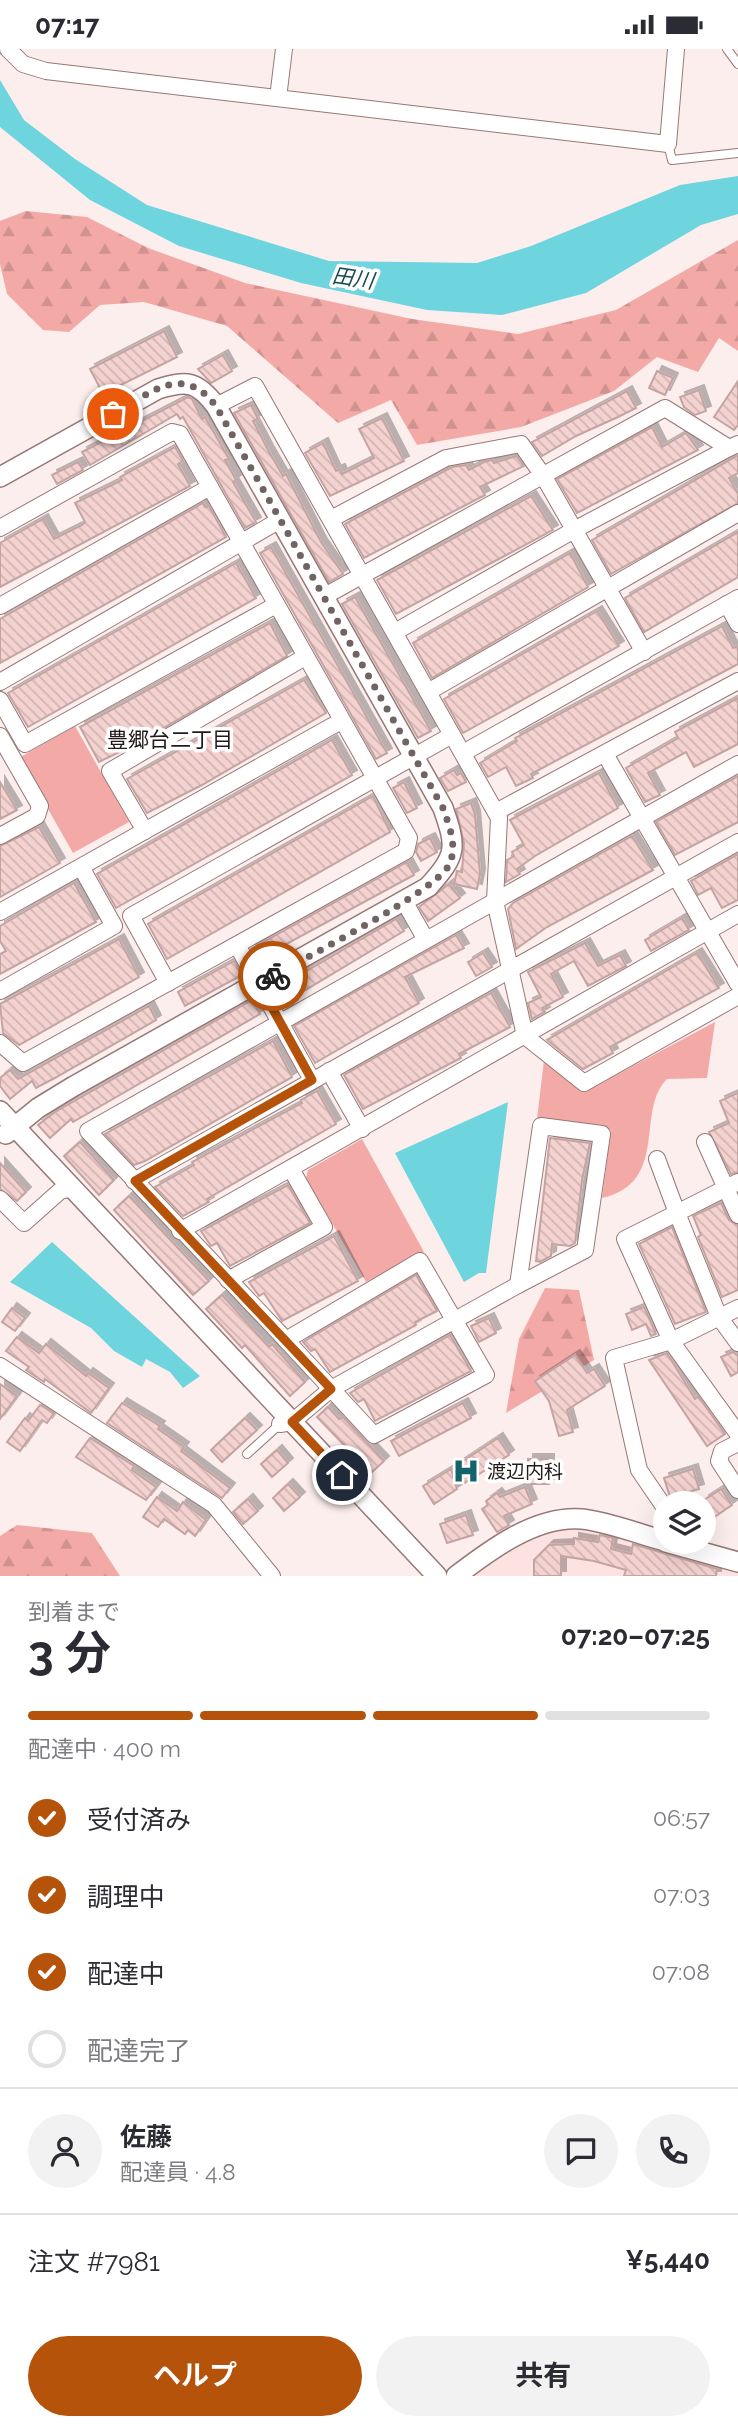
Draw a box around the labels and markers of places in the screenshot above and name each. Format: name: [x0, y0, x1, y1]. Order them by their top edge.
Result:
pin: [83, 384, 143, 444]
pin: [312, 1445, 372, 1505]
hospital icon: 渡辺内科: [451, 1456, 481, 1486]
place label: 渡辺内科: [487, 1460, 563, 1482]

